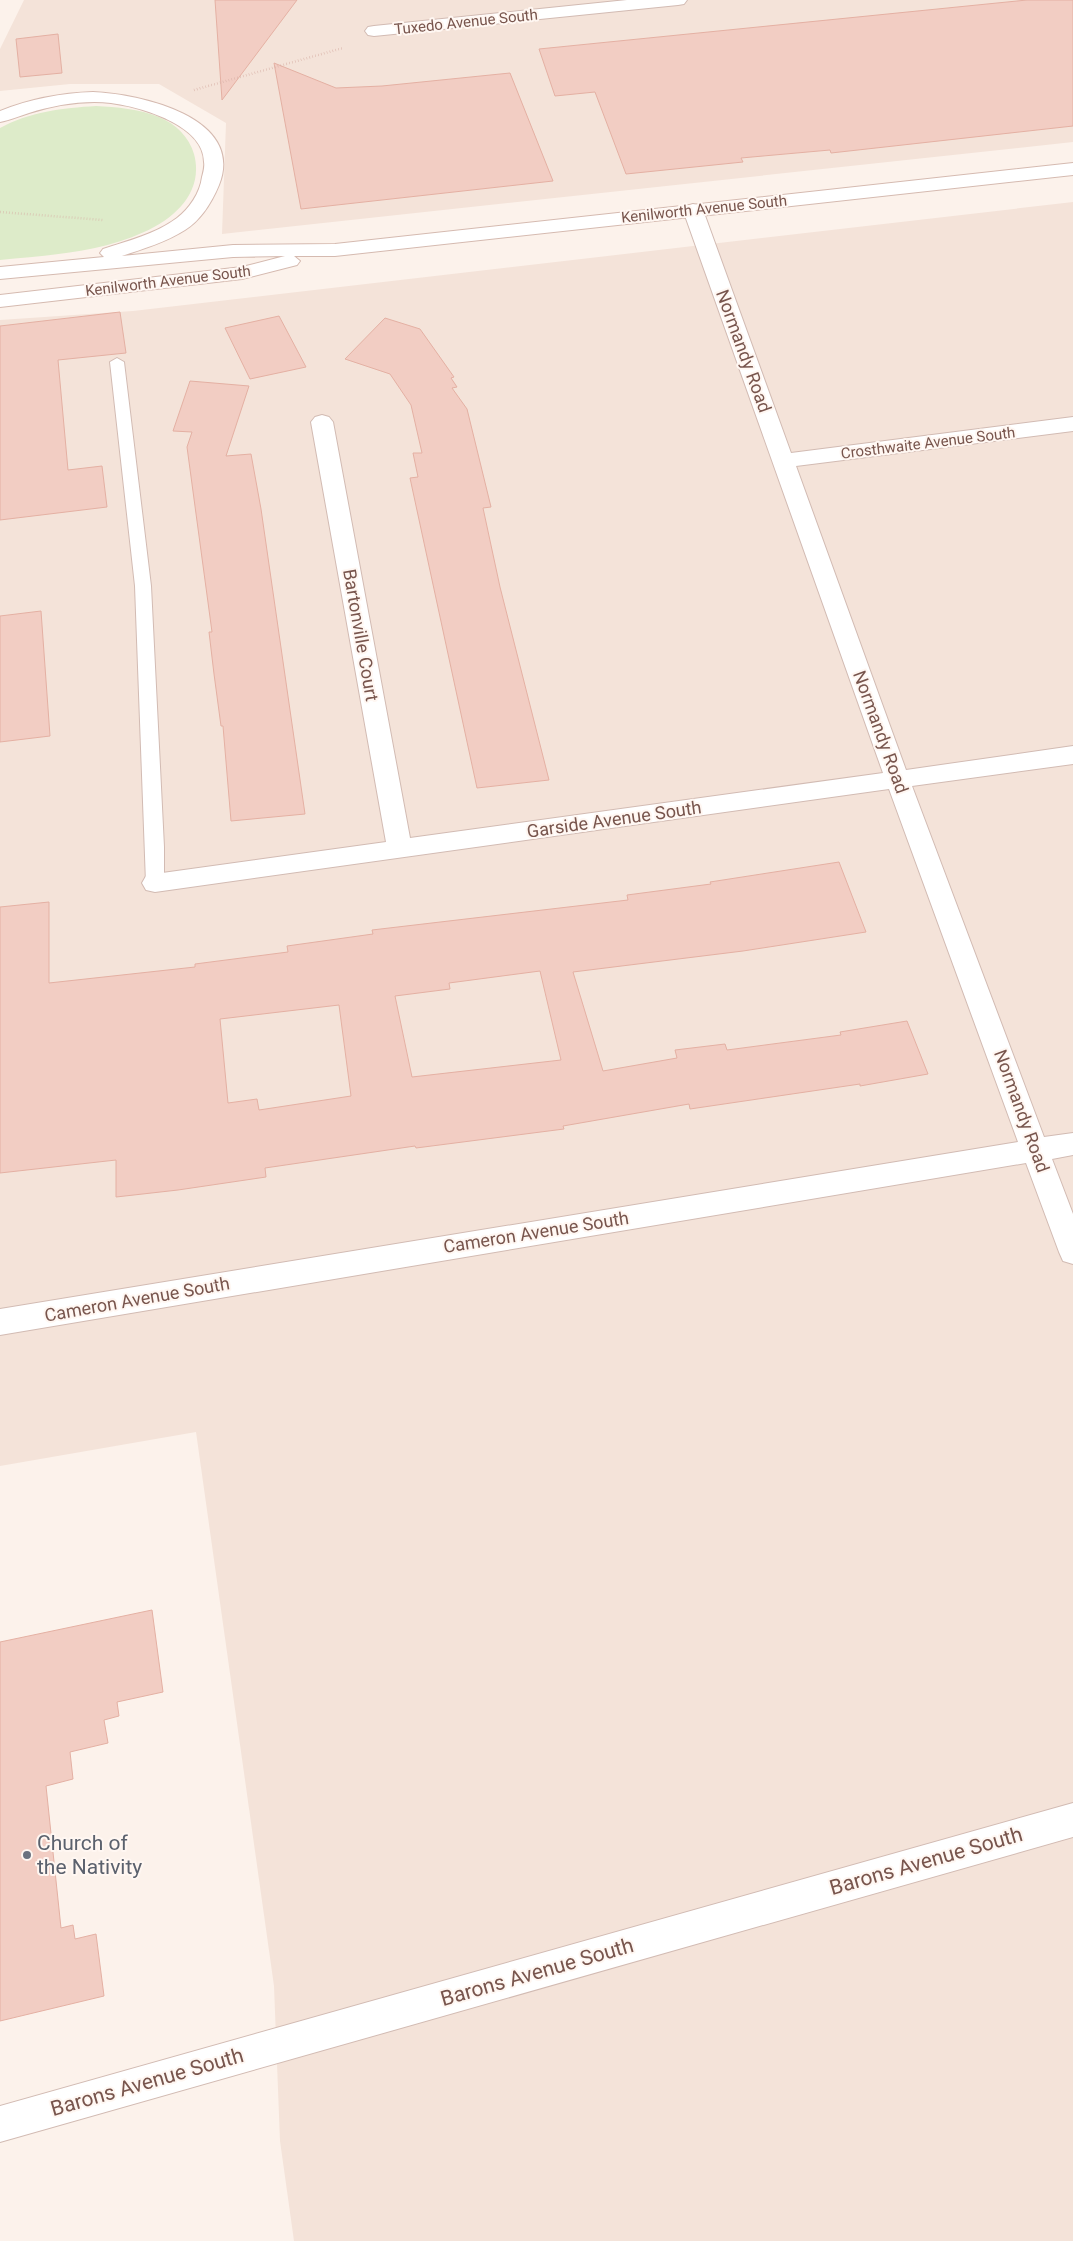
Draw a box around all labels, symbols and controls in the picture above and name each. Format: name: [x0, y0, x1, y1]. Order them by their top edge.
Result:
street label: Tuxedo Avenue South: [393, 6, 539, 38]
street label: Kenilworth Avenue South: [620, 191, 788, 227]
street label: Kenilworth Avenue South: [84, 262, 252, 300]
street label: Normandy Road: [712, 287, 776, 415]
street label: Crosthwaite Avenue South: [840, 423, 1016, 463]
street label: Bartonville Court: [339, 567, 383, 703]
street label: Normandy Road: [849, 668, 913, 796]
street label: Garside Avenue South: [525, 796, 703, 842]
street label: Normandy Road: [990, 1047, 1054, 1175]
street label: Cameron Avenue South: [442, 1207, 630, 1257]
street label: Cameron Avenue South: [43, 1272, 231, 1326]
street label: Barons Avenue South: [827, 1822, 1025, 1900]
place label: Church of the Nativity: [37, 1831, 142, 1879]
marker: Church of the Nativity: [21, 1849, 33, 1861]
street label: Barons Avenue South: [438, 1933, 636, 2011]
street label: Barons Avenue South: [48, 2043, 246, 2121]

